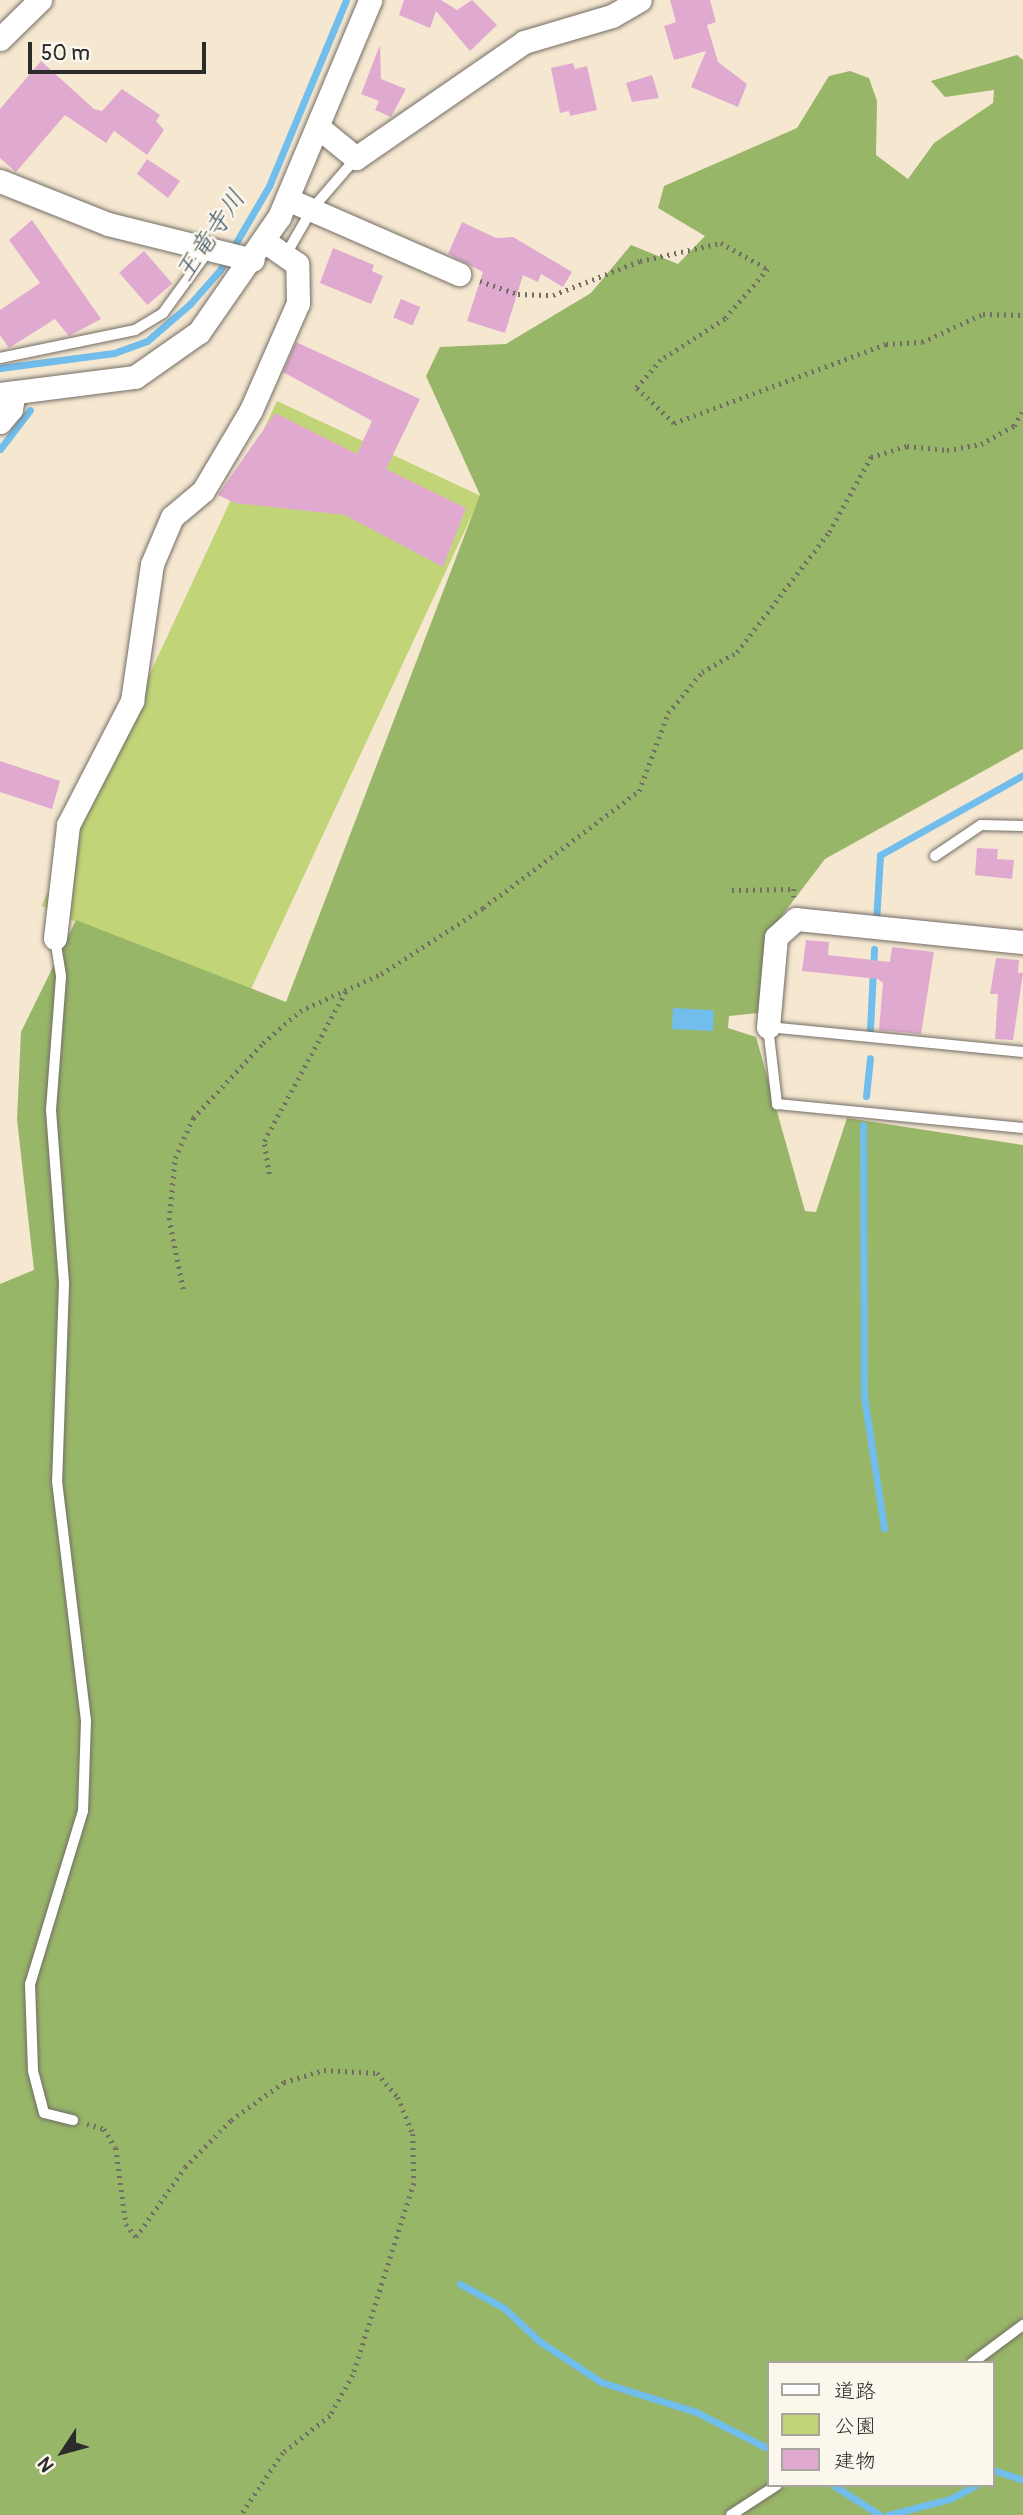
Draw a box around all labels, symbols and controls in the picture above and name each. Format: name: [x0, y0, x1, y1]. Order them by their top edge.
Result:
scale bar: [32, 28, 210, 72]
text: 50 m: [41, 40, 90, 67]
water label: 王竜寺川: [169, 184, 253, 288]
legend: [768, 2361, 995, 2487]
text: 道路: [834, 2378, 876, 2405]
text: 公園: [834, 2413, 876, 2440]
north arrow: [28, 2417, 98, 2487]
text: 建物: [834, 2448, 876, 2475]
text: N: [33, 2452, 60, 2477]

